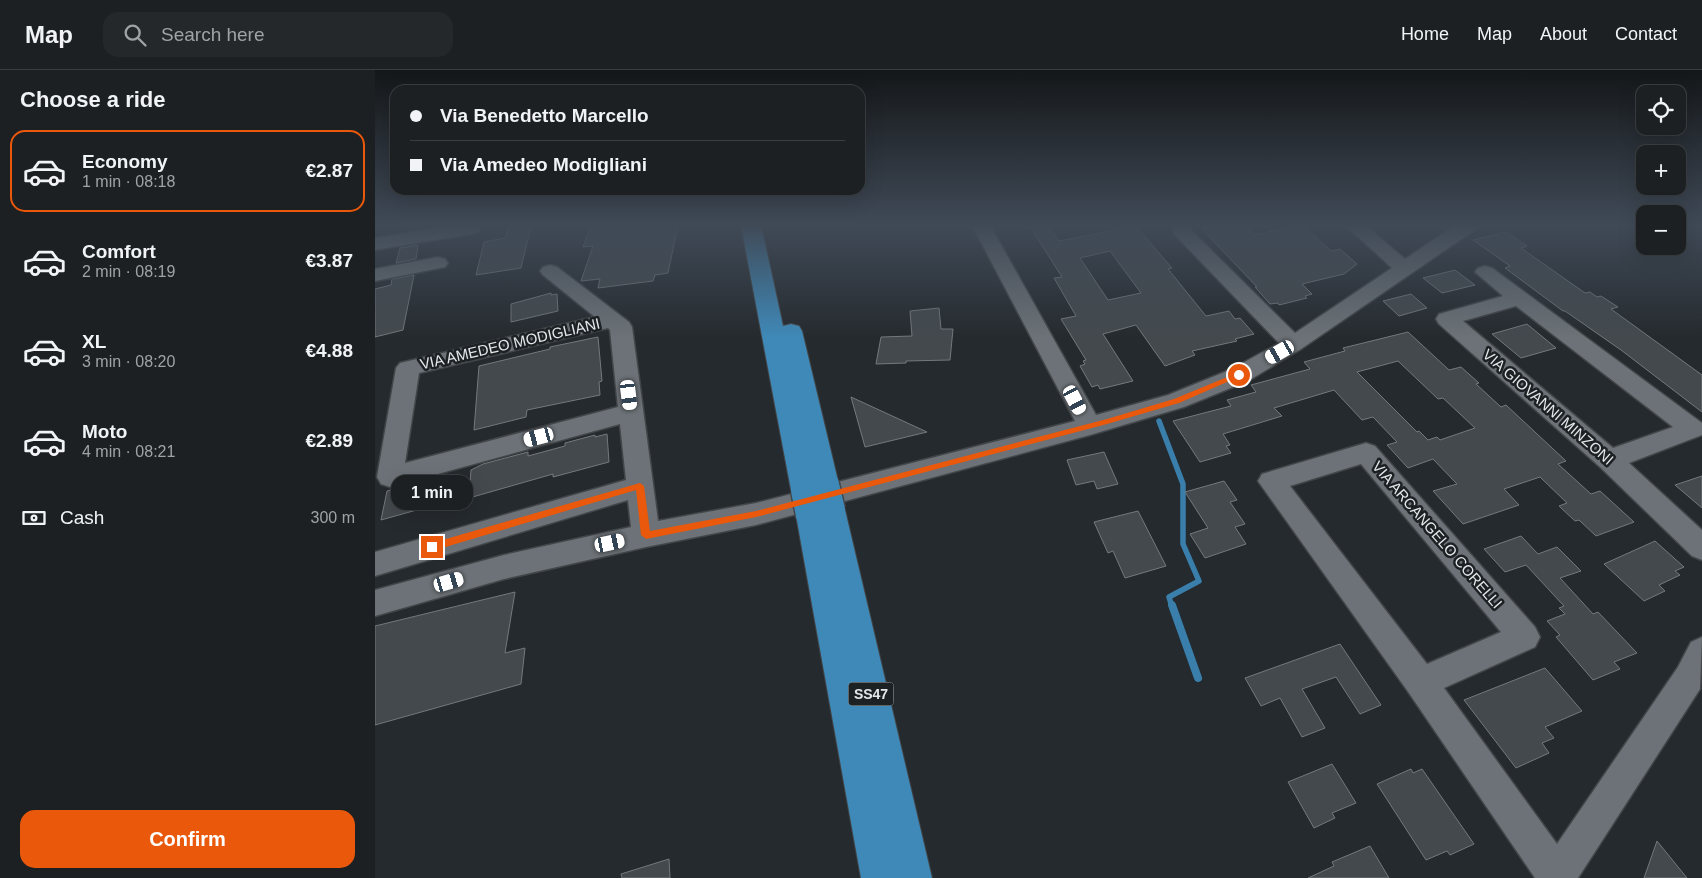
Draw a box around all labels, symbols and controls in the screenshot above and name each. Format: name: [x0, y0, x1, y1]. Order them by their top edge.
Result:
search box: [103, 12, 453, 57]
text: Map: [25, 21, 73, 48]
icon: search: [121, 21, 149, 49]
text: Search here: [161, 24, 265, 45]
text: Home: [1401, 24, 1449, 44]
text: Map: [1477, 24, 1512, 44]
text: About: [1540, 24, 1587, 44]
text: Contact: [1615, 24, 1677, 44]
map controls: [1636, 85, 1686, 255]
button: locate: [1636, 85, 1686, 135]
text: Choose a ride: [20, 87, 165, 112]
text: Via Benedetto Marcello: [440, 105, 649, 126]
button: +: [1636, 145, 1686, 195]
icon: car: [22, 149, 67, 194]
text: Economy: [82, 151, 168, 172]
text: Via Amedeo Modigliani: [440, 154, 647, 175]
text: €2.87: [305, 160, 353, 181]
text: 1 min · 08:18: [82, 173, 175, 190]
button: −: [1636, 205, 1686, 255]
icon: car: [22, 239, 67, 284]
text: Comfort: [82, 241, 156, 262]
text: €3.87: [305, 250, 353, 271]
text: 2 min · 08:19: [82, 263, 175, 280]
street label: VIA AMEDEO MODIGLIANI: [418, 315, 602, 373]
icon: car: [22, 329, 67, 374]
text: XL: [82, 331, 106, 352]
car: [1263, 338, 1296, 366]
text: €4.88: [305, 340, 353, 361]
street label: VIA GIOVANNI MINZONI: [1480, 345, 1617, 468]
text: 3 min · 08:20: [82, 353, 175, 370]
route start: [1228, 364, 1250, 386]
car: [619, 379, 638, 411]
car: [1061, 383, 1088, 417]
icon: car: [22, 419, 67, 464]
text: Moto: [82, 421, 127, 442]
car: [522, 426, 555, 448]
text: €2.89: [305, 430, 353, 451]
text: 4 min · 08:21: [82, 443, 175, 460]
street label: VIA ARCANGELO CORELLI: [1369, 458, 1506, 612]
callout: 1 min: [391, 474, 473, 510]
text: 1 min: [411, 484, 453, 501]
icon: cash: [20, 504, 48, 532]
text: Cash: [60, 507, 104, 528]
text: 300 m: [311, 509, 355, 526]
car: [593, 533, 626, 553]
route end: [421, 536, 443, 558]
car: [432, 571, 465, 593]
road number: SS47: [849, 682, 893, 706]
button: Confirm: [20, 810, 355, 868]

